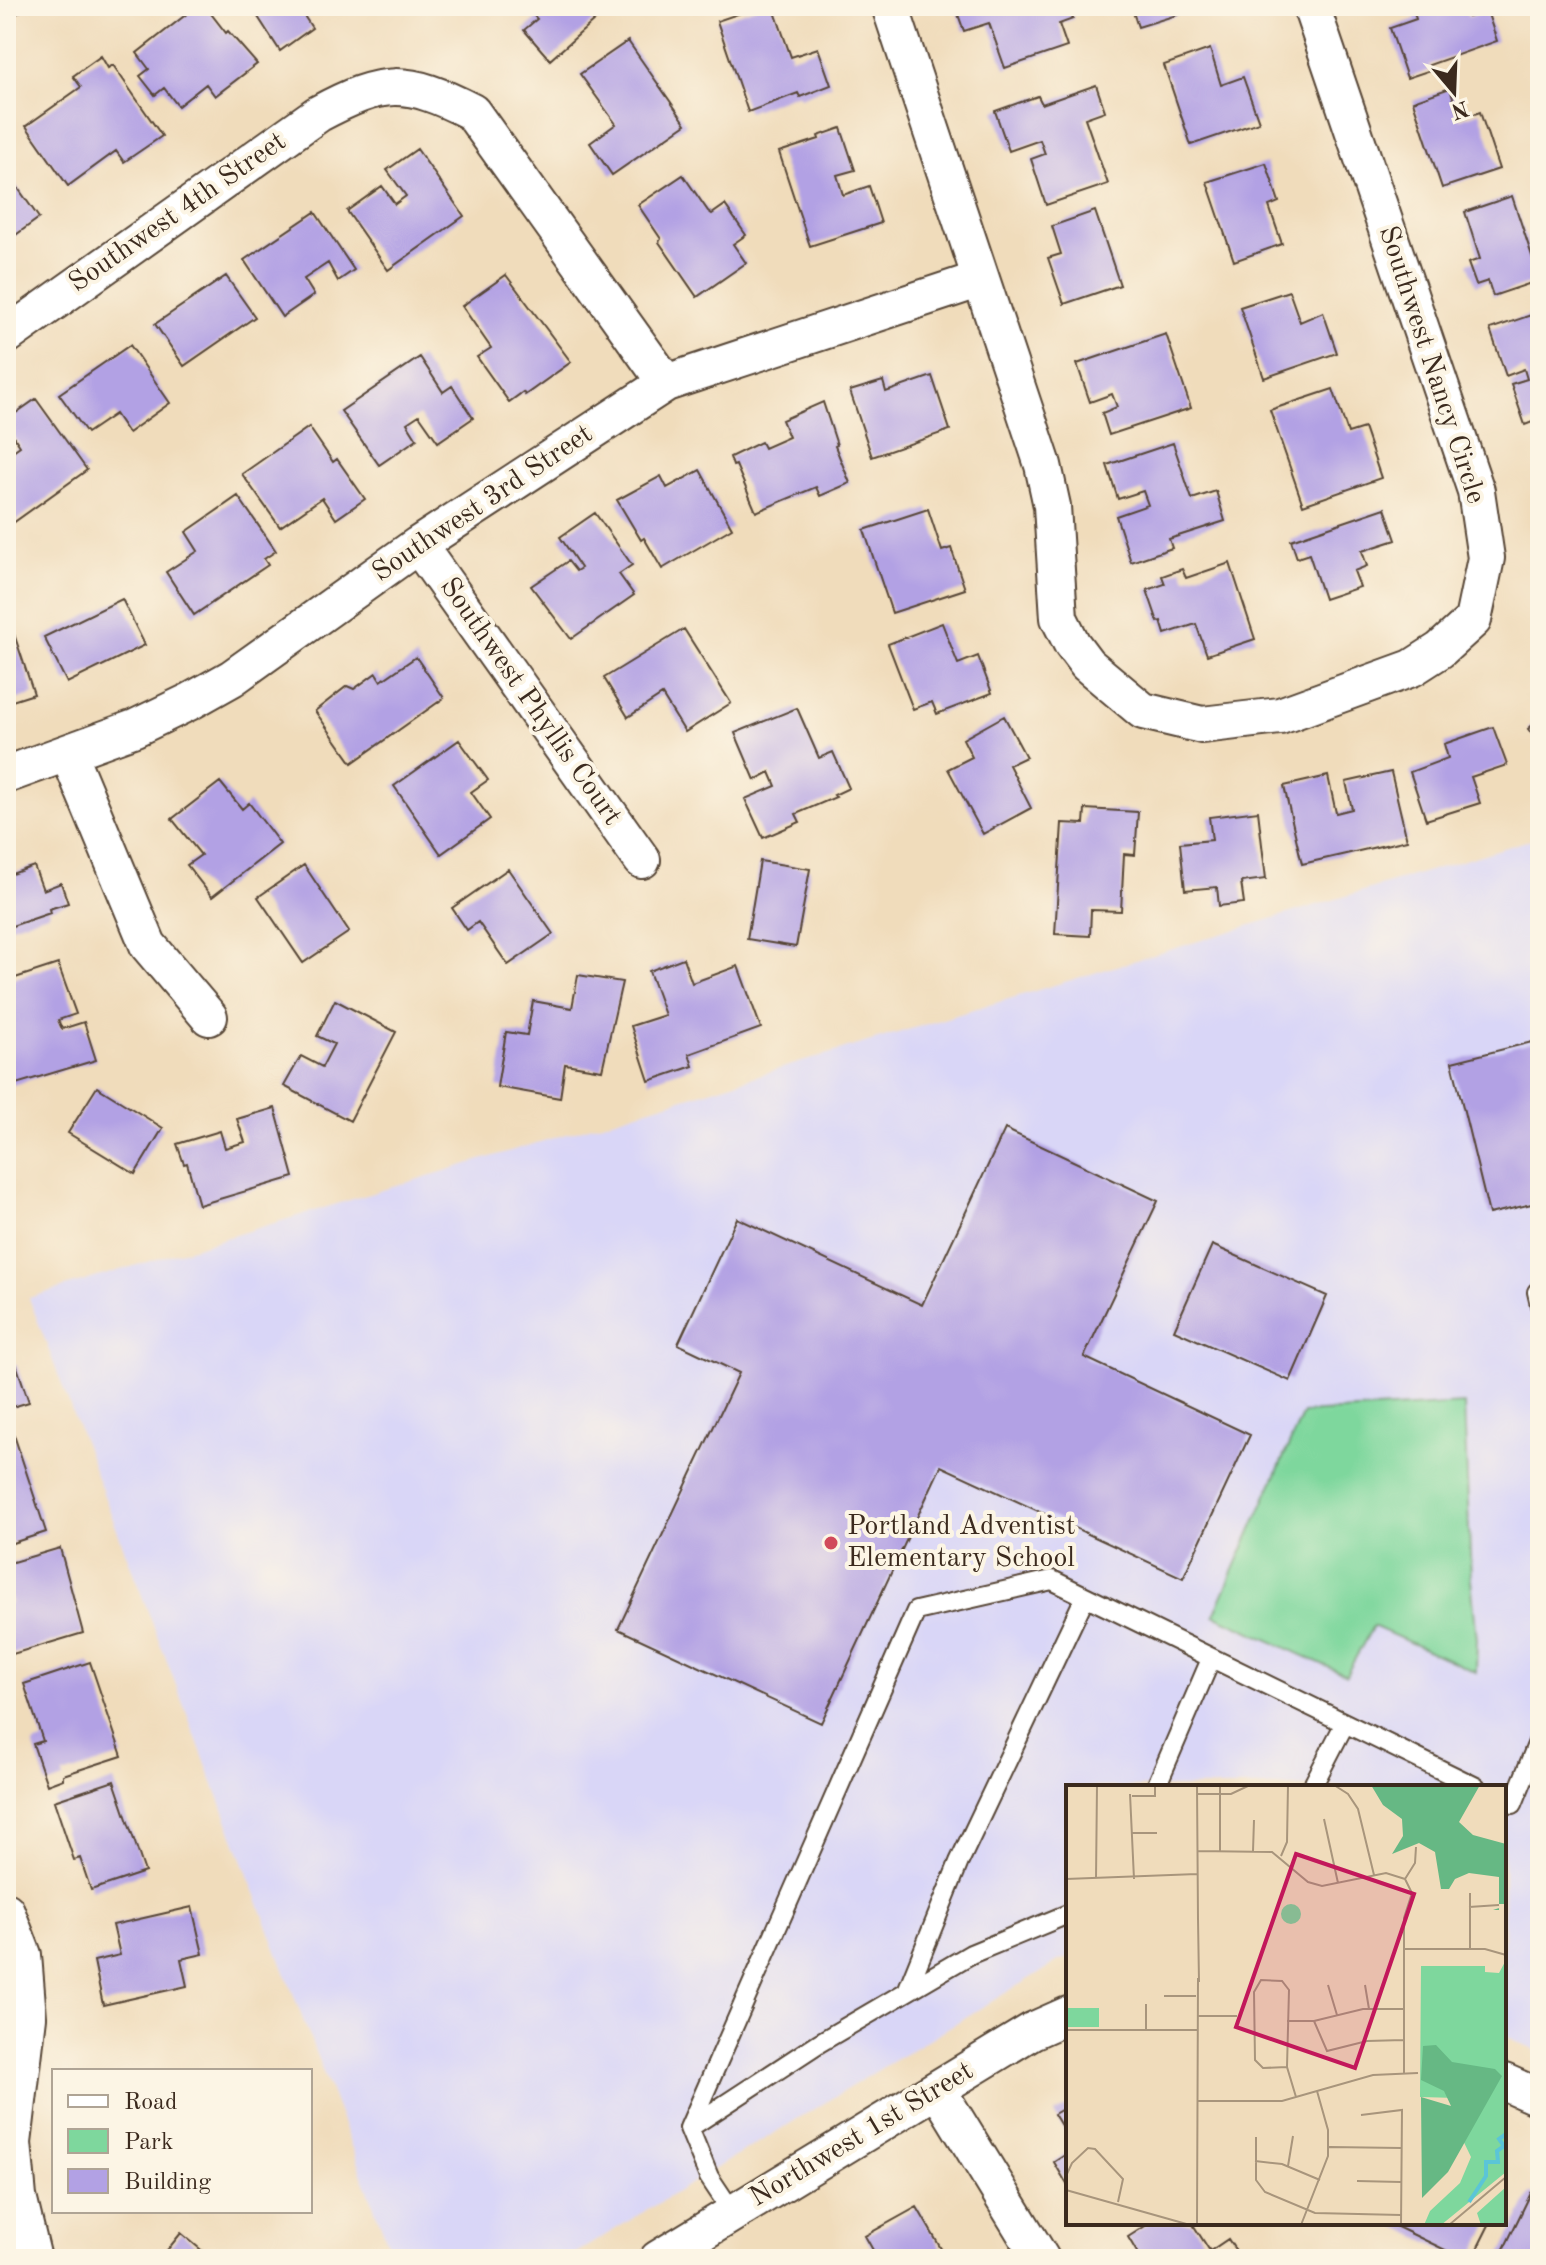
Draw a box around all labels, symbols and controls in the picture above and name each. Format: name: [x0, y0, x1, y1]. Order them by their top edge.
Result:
north arrow: [1414, 52, 1494, 132]
text: N: [1448, 96, 1471, 122]
street label: Southwest 4th Street: [64, 128, 292, 298]
street label: Southwest Nancy Circle: [1373, 223, 1489, 507]
street label: Southwest 3rd Street: [368, 420, 598, 588]
street label: Southwest Phyllis Court: [434, 573, 626, 831]
place label: Portland Adventist Elementary School: [847, 1513, 1076, 1573]
marker: Portland Adventist Elementary School: [822, 1534, 840, 1552]
inset map: [1066, 1785, 1506, 2225]
street label: Northwest 1st Street: [745, 2057, 979, 2213]
legend: [52, 2069, 312, 2213]
text: Road: [124, 2091, 177, 2115]
text: Park: [124, 2131, 173, 2155]
text: Building: [124, 2171, 211, 2195]

